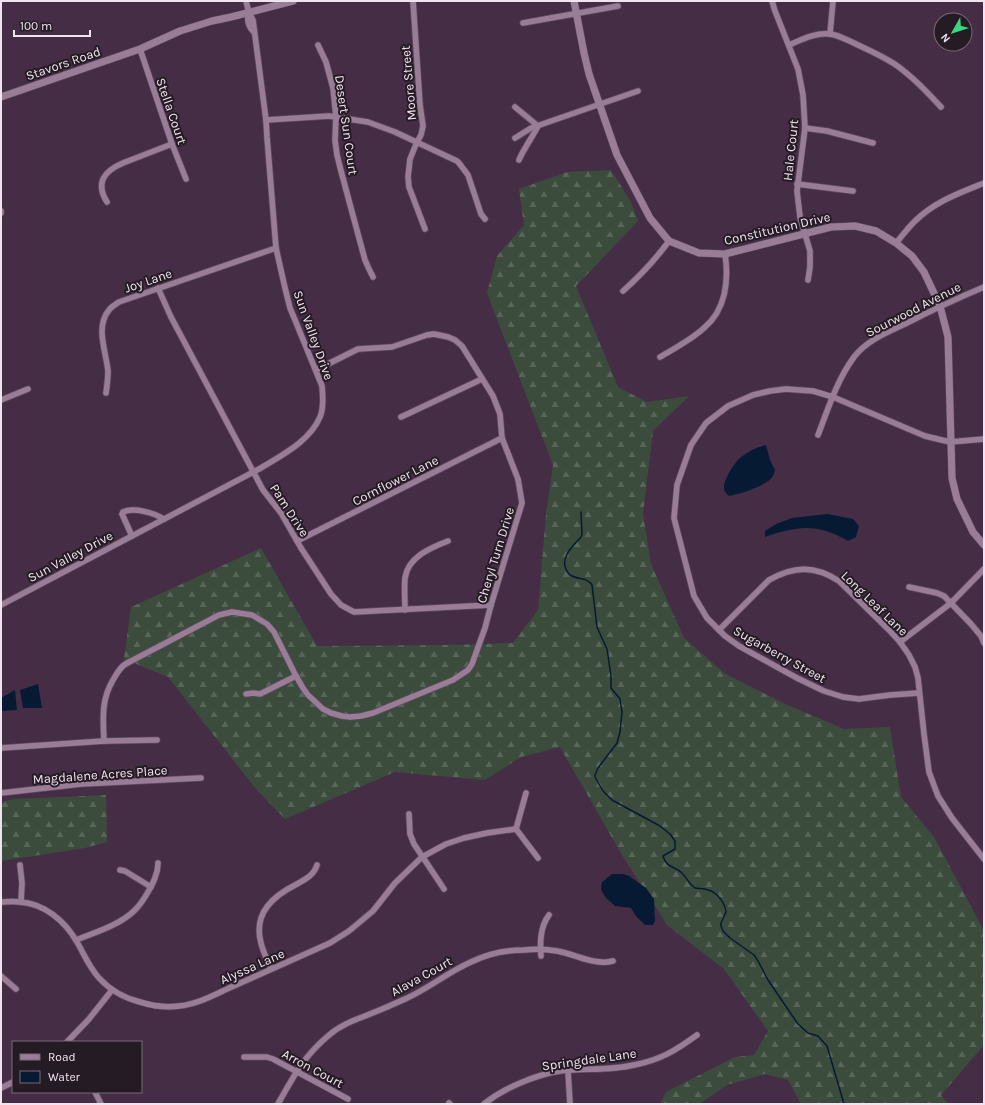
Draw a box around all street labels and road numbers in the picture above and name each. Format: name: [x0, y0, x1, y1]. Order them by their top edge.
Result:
street label: Stavors Road: [24, 44, 103, 83]
street label: Moore Street: [398, 45, 419, 121]
street label: Desert Sun Court: [332, 74, 361, 176]
street label: Stella Court: [153, 76, 190, 147]
street label: Hale Court: [780, 118, 801, 182]
street label: Constitution Drive: [723, 209, 832, 248]
street label: Joy Lane: [122, 265, 174, 296]
street label: Sourwood Avenue: [863, 279, 964, 340]
street label: Sun Valley Drive: [290, 288, 337, 382]
street label: Cornflower Lane: [350, 452, 441, 509]
street label: Pam Drive: [267, 481, 312, 540]
street label: Cheryl Turn Drive: [474, 505, 517, 605]
street label: Sun Valley Drive: [25, 528, 116, 585]
street label: Long Leaf Lane: [838, 568, 911, 639]
street label: Sugarberry Street: [731, 623, 829, 686]
street label: Magdalene Acres Place: [32, 762, 168, 787]
street label: Alyssa Lane: [218, 945, 287, 987]
street label: Alava Court: [388, 953, 455, 999]
street label: Springdale Lane: [541, 1045, 638, 1074]
street label: Arron Court: [279, 1046, 346, 1091]

